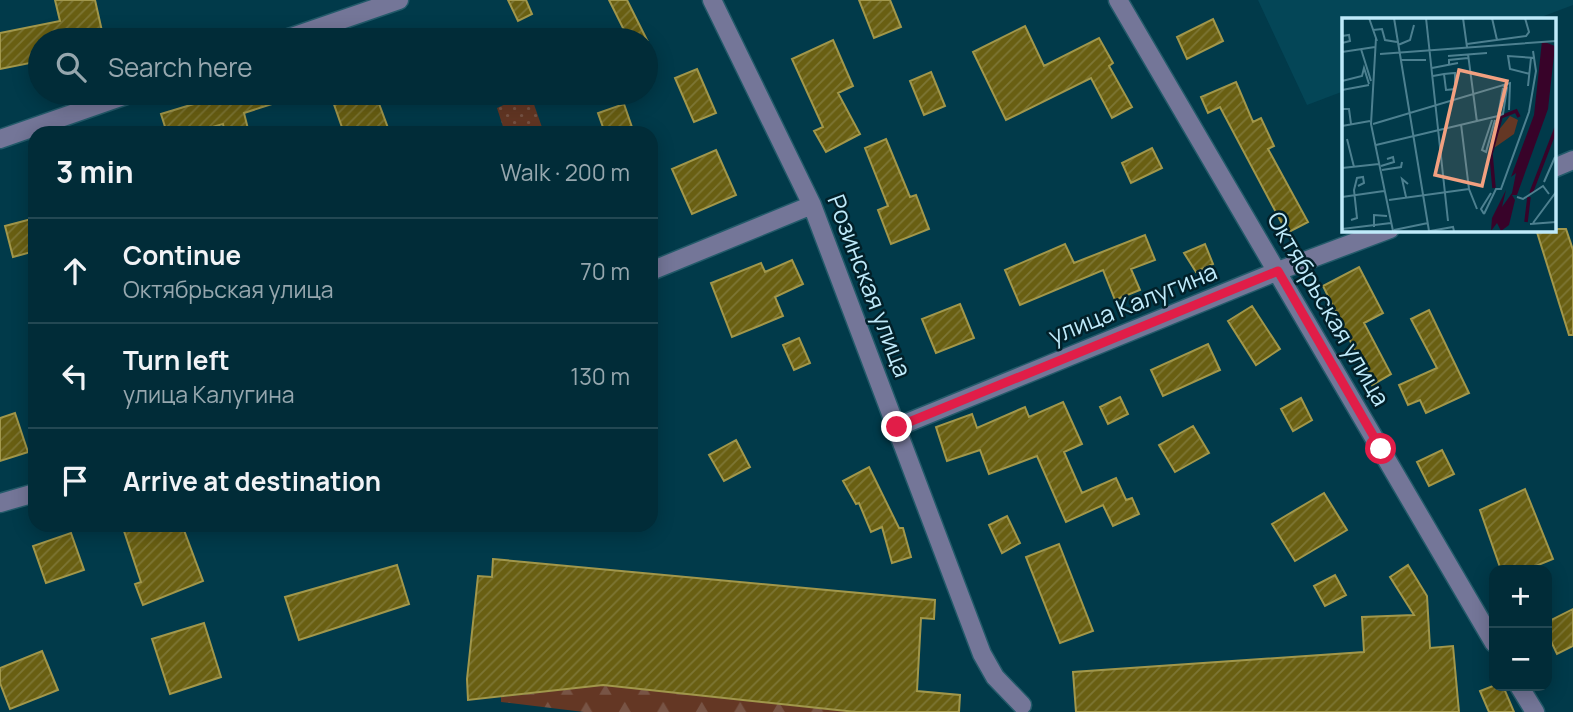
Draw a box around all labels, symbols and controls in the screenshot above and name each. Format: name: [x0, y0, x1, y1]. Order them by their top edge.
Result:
inset map: [1342, 18, 1556, 231]
search box: [28, 28, 658, 105]
icon: search: [52, 48, 90, 86]
text: Search here: [108, 49, 253, 85]
text: 3 min: [56, 151, 134, 192]
text: Walk · 200 m: [500, 156, 630, 188]
street label: Розинская улица: [820, 190, 920, 381]
street label: Октябрьская улица: [1260, 205, 1398, 412]
text: Continue: [123, 237, 241, 273]
icon: ahead: [56, 252, 94, 290]
street label: улица Калугина: [1043, 254, 1222, 351]
text: 70 m: [580, 255, 630, 287]
text: Октябрьская улица: [123, 273, 333, 305]
text: Turn left: [123, 342, 230, 378]
icon: left: [56, 357, 94, 395]
text: 130 m: [570, 360, 630, 392]
text: улица Калугина: [123, 378, 295, 410]
route end: [881, 411, 912, 442]
route start: [1365, 433, 1396, 464]
icon: arrive: [56, 462, 94, 500]
text: Arrive at destination: [123, 463, 381, 499]
map controls: [1489, 565, 1552, 691]
button: +: [1489, 565, 1552, 628]
button: −: [1489, 628, 1552, 691]

